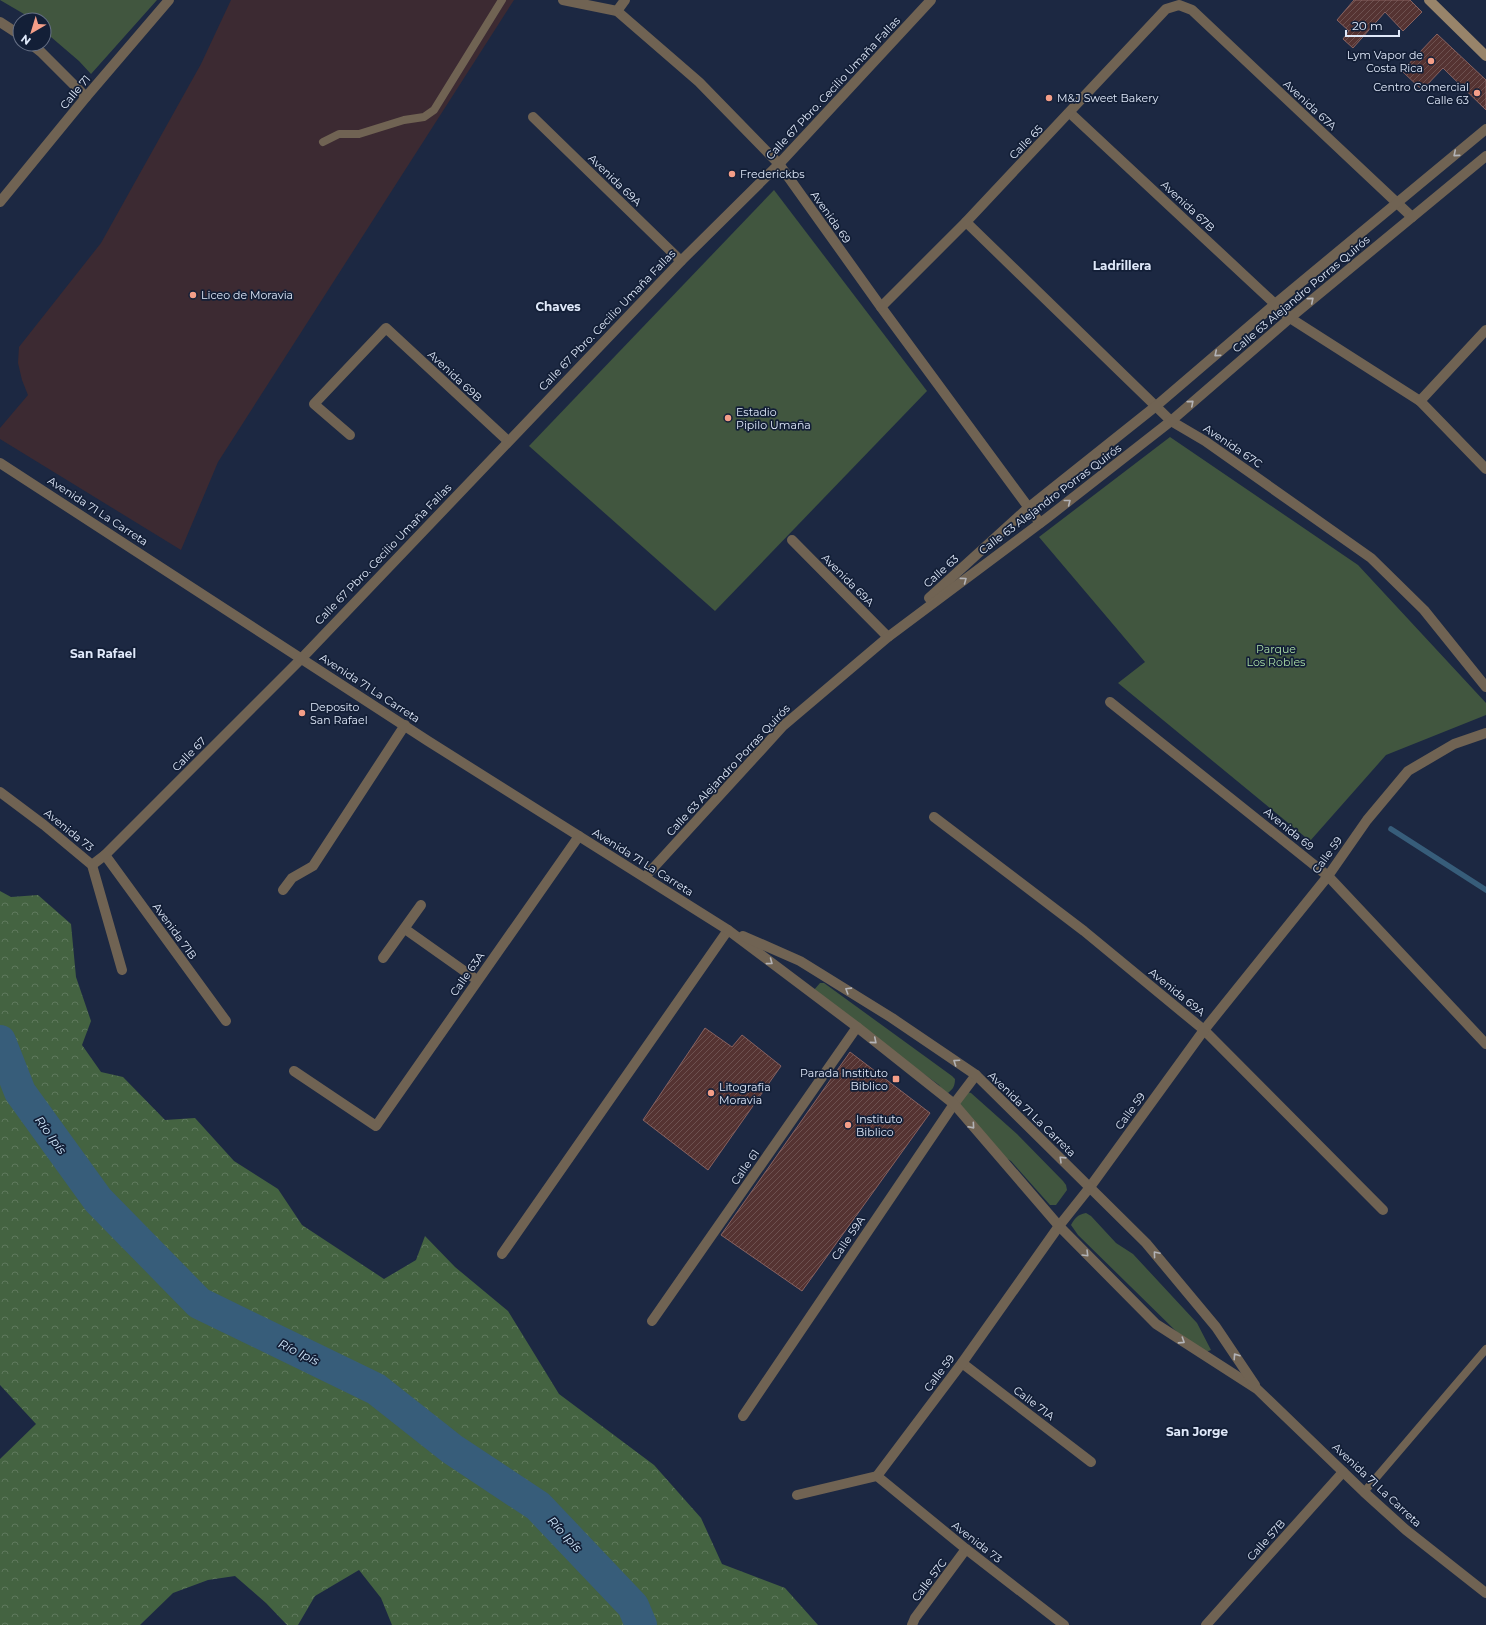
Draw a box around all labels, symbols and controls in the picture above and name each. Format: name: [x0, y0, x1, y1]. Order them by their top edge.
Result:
north arrow: [12, 12, 52, 52]
scale bar: [1346, 12, 1399, 38]
street label: Calle 67 Pbro. Cecilio Umaña Fallas: [763, 13, 904, 163]
text: 20 m: [1352, 18, 1383, 33]
text: N: [18, 32, 34, 48]
place label: Lym Vapor de Costa Rica: [1347, 48, 1423, 75]
marker: Lym Vapor de Costa Rica: [1426, 56, 1436, 66]
street label: Calle 71: [57, 72, 93, 112]
street label: Avenida 67A: [1281, 77, 1340, 133]
place label: Centro Comercial Calle 63: [1373, 80, 1469, 107]
marker: Centro Comercial Calle 63: [1472, 88, 1482, 98]
place label: M&J Sweet Bakery: [1057, 91, 1159, 105]
marker: M&J Sweet Bakery: [1044, 93, 1054, 103]
street label: Calle 65: [1006, 122, 1046, 162]
one-way arrow: [1453, 150, 1461, 157]
street label: Avenida 69A: [586, 151, 645, 209]
place label: Frederickbs: [740, 167, 805, 181]
marker: Frederickbs: [727, 169, 737, 179]
street label: Avenida 67B: [1158, 177, 1218, 235]
street label: Avenida 69: [808, 188, 854, 246]
street label: Calle 63 Alejandro Porras Quirós: [1229, 232, 1373, 356]
street label: Calle 67 Pbro. Cecilio Umaña Fallas: [536, 246, 679, 394]
district label: Ladrillera: [1093, 258, 1151, 273]
place label: Liceo de Moravia: [201, 288, 293, 302]
marker: Liceo de Moravia: [188, 290, 198, 300]
one-way arrow: [1306, 298, 1314, 305]
district label: Chaves: [535, 299, 581, 314]
street label: Avenida 69B: [425, 347, 485, 405]
one-way arrow: [1214, 350, 1221, 357]
one-way arrow: [1186, 401, 1194, 408]
place label: Estadio Pipilo Umaña: [736, 405, 811, 432]
marker: Estadio Pipilo Umaña: [723, 413, 733, 423]
street label: Avenida 67C: [1201, 421, 1265, 471]
street label: Calle 63 Alejandro Porras Quirós: [976, 440, 1125, 557]
street label: Avenida 71 La Carreta: [45, 473, 151, 549]
street label: Calle 67 Pbro. Cecilio Umaña Fallas: [312, 480, 455, 628]
one-way arrow: [1063, 499, 1070, 506]
street label: Avenida 69A: [819, 551, 877, 609]
street label: Calle 63: [921, 552, 961, 590]
one-way arrow: [959, 578, 966, 585]
park label: Parque Los Robles: [1247, 642, 1306, 669]
district label: San Rafael: [70, 646, 136, 661]
street label: Avenida 71 La Carreta: [317, 650, 423, 726]
place label: Deposito San Rafael: [310, 700, 368, 727]
street label: Calle 63 Alejandro Porras Quirós: [663, 701, 793, 839]
marker: Deposito San Rafael: [297, 708, 307, 718]
street label: Calle 67: [169, 734, 209, 774]
street label: Avenida 69: [1261, 804, 1317, 854]
street label: Avenida 73: [41, 806, 97, 854]
street label: Avenida 71 La Carreta: [590, 825, 696, 899]
street label: Calle 59: [1309, 833, 1345, 876]
street label: Avenida 71B: [150, 900, 200, 962]
street label: Calle 63A: [447, 949, 487, 999]
one-way arrow: [766, 957, 773, 964]
street label: Avenida 69A: [1146, 965, 1208, 1019]
one-way arrow: [845, 988, 852, 995]
one-way arrow: [869, 1036, 877, 1043]
one-way arrow: [954, 1060, 961, 1067]
place label: Parada Instituto Biblico: [800, 1066, 888, 1093]
street label: Avenida 71 La Carreta: [985, 1068, 1079, 1160]
marker: Parada Instituto Biblico: [891, 1074, 901, 1084]
place label: Litografia Moravia: [719, 1080, 771, 1107]
marker: Litografia Moravia: [706, 1088, 716, 1098]
street label: Calle 59: [1112, 1089, 1148, 1132]
place label: Instituto Biblico: [856, 1112, 903, 1139]
water label: Río Ipís: [32, 1113, 70, 1157]
marker: Instituto Biblico: [843, 1120, 853, 1130]
one-way arrow: [967, 1121, 974, 1128]
street label: Calle 61: [728, 1146, 762, 1188]
one-way arrow: [1059, 1157, 1067, 1164]
street label: Calle 59A: [828, 1213, 868, 1263]
one-way arrow: [1081, 1249, 1089, 1257]
one-way arrow: [1153, 1251, 1160, 1259]
water label: Río Ipís: [276, 1336, 322, 1368]
one-way arrow: [1178, 1336, 1185, 1343]
street label: Calle 59: [921, 1352, 958, 1394]
one-way arrow: [1233, 1353, 1241, 1360]
street label: Calle 71A: [1011, 1383, 1058, 1423]
district label: San Jorge: [1166, 1424, 1228, 1439]
street label: Avenida 71 La Carreta: [1330, 1440, 1424, 1530]
water label: Río Ipís: [545, 1513, 585, 1555]
street label: Calle 57B: [1244, 1517, 1288, 1563]
street label: Avenida 73: [949, 1518, 1005, 1566]
street label: Calle 57C: [908, 1556, 950, 1604]

